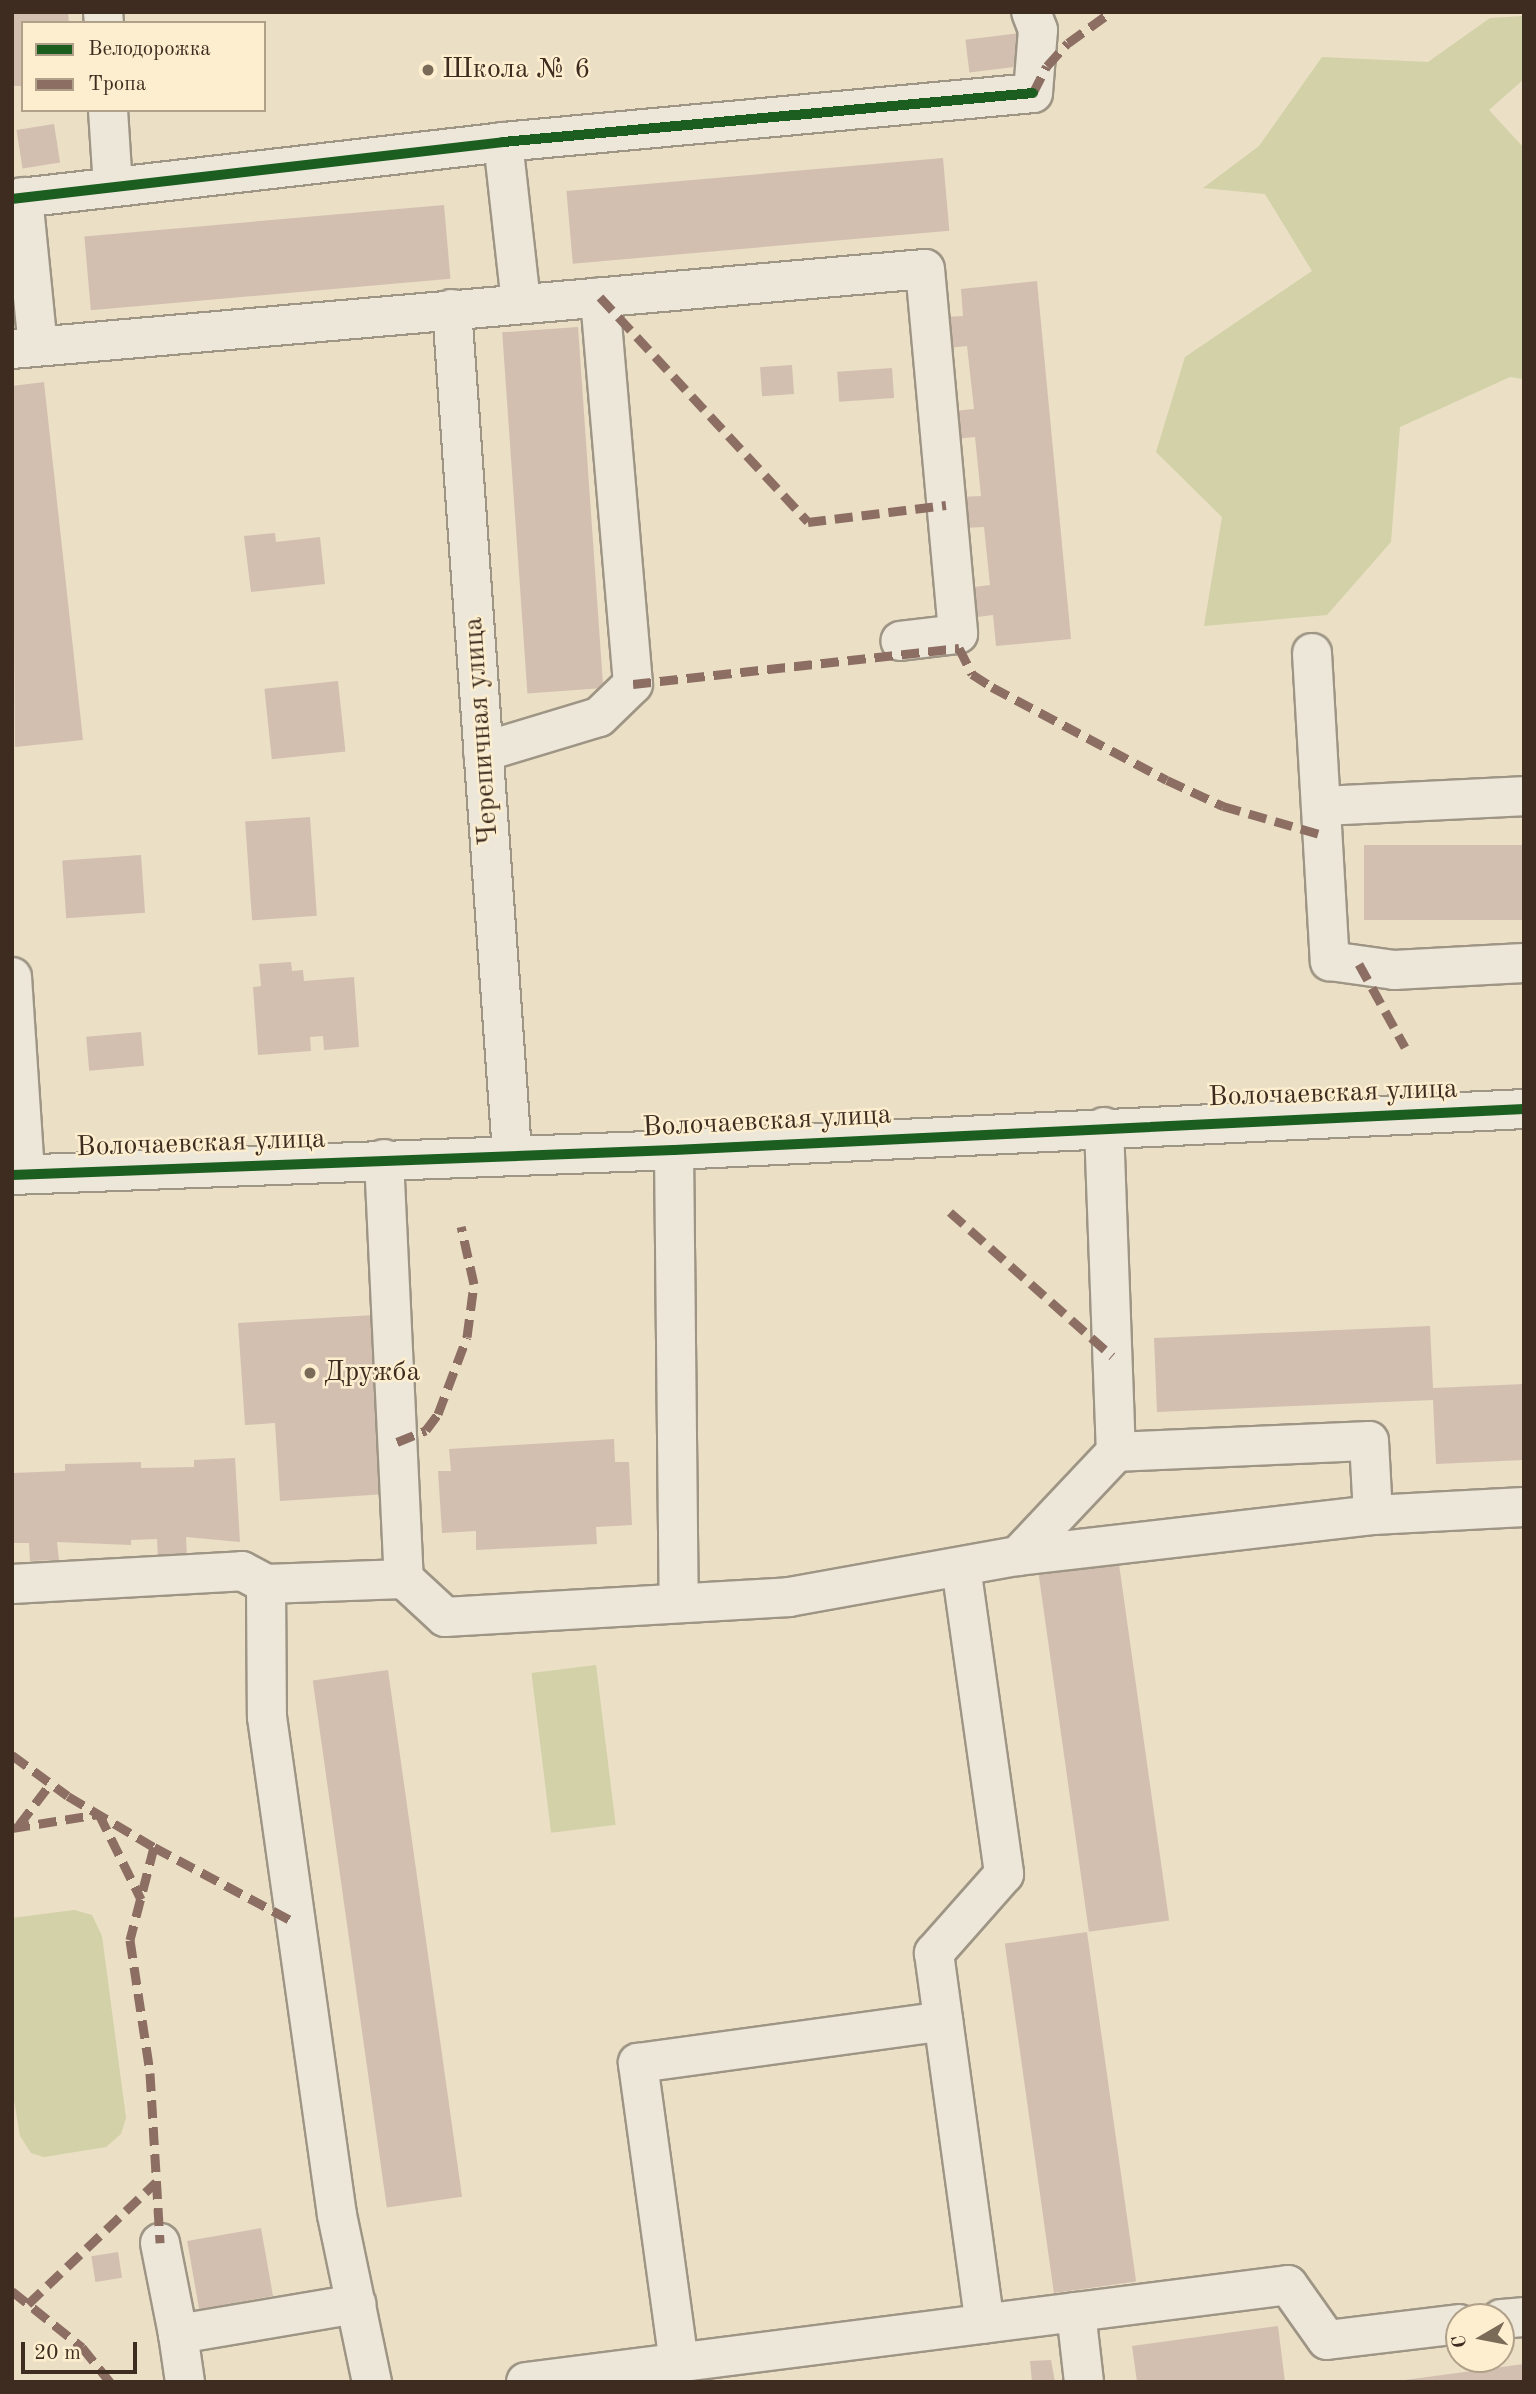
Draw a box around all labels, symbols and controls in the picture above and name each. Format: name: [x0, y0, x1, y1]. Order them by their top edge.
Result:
legend: [21, 21, 266, 112]
text: Велодорожка: [88, 39, 211, 60]
place label: Школа № 6: [442, 53, 591, 87]
marker: Школа № 6: [420, 62, 436, 78]
text: Тропа: [88, 74, 146, 95]
street label: Черепичная улица: [457, 616, 507, 846]
street label: Волочаевская улица: [1208, 1073, 1458, 1115]
street label: Волочаевская улица: [642, 1099, 892, 1145]
street label: Волочаевская улица: [76, 1123, 326, 1165]
place label: Дружба: [324, 1356, 420, 1390]
marker: Дружба: [302, 1365, 318, 1381]
north arrow: [1445, 2303, 1515, 2373]
scale bar: [24, 2328, 140, 2372]
text: С: [1450, 2334, 1471, 2349]
text: 20 m: [34, 2343, 81, 2364]

